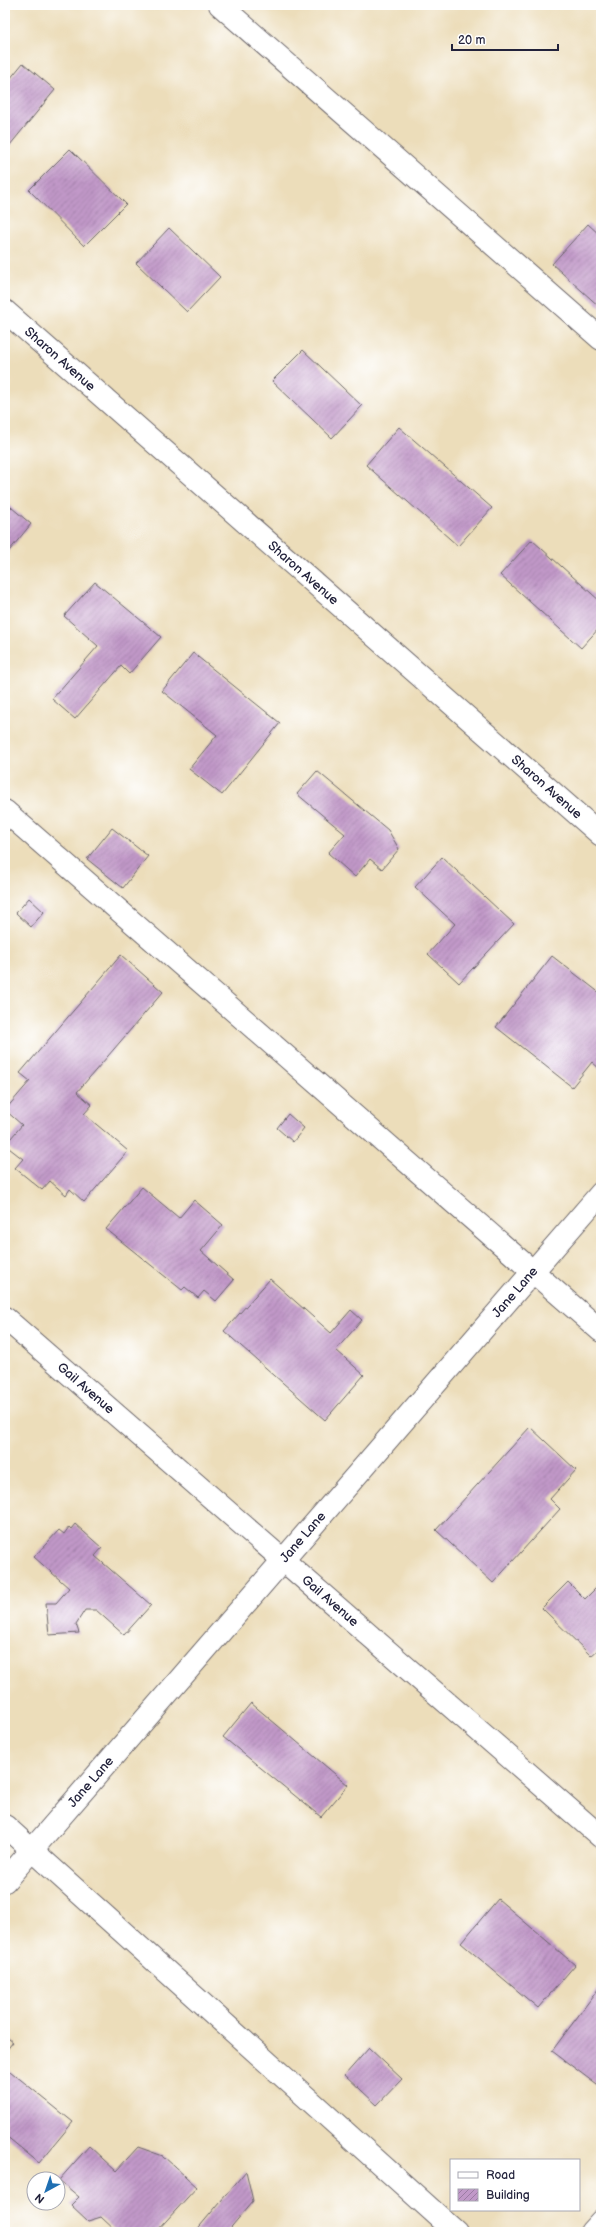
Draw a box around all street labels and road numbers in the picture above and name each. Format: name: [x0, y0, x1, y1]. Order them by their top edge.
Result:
street label: Sharon Avenue: [21, 324, 99, 395]
street label: Sharon Avenue: [265, 538, 342, 609]
street label: Sharon Avenue: [508, 752, 585, 823]
street label: Jane Lane: [489, 1263, 542, 1321]
street label: Gail Avenue: [54, 1359, 118, 1418]
street label: Jane Lane: [277, 1508, 329, 1566]
street label: Gail Avenue: [298, 1572, 362, 1630]
street label: Jane Lane: [64, 1753, 117, 1811]

